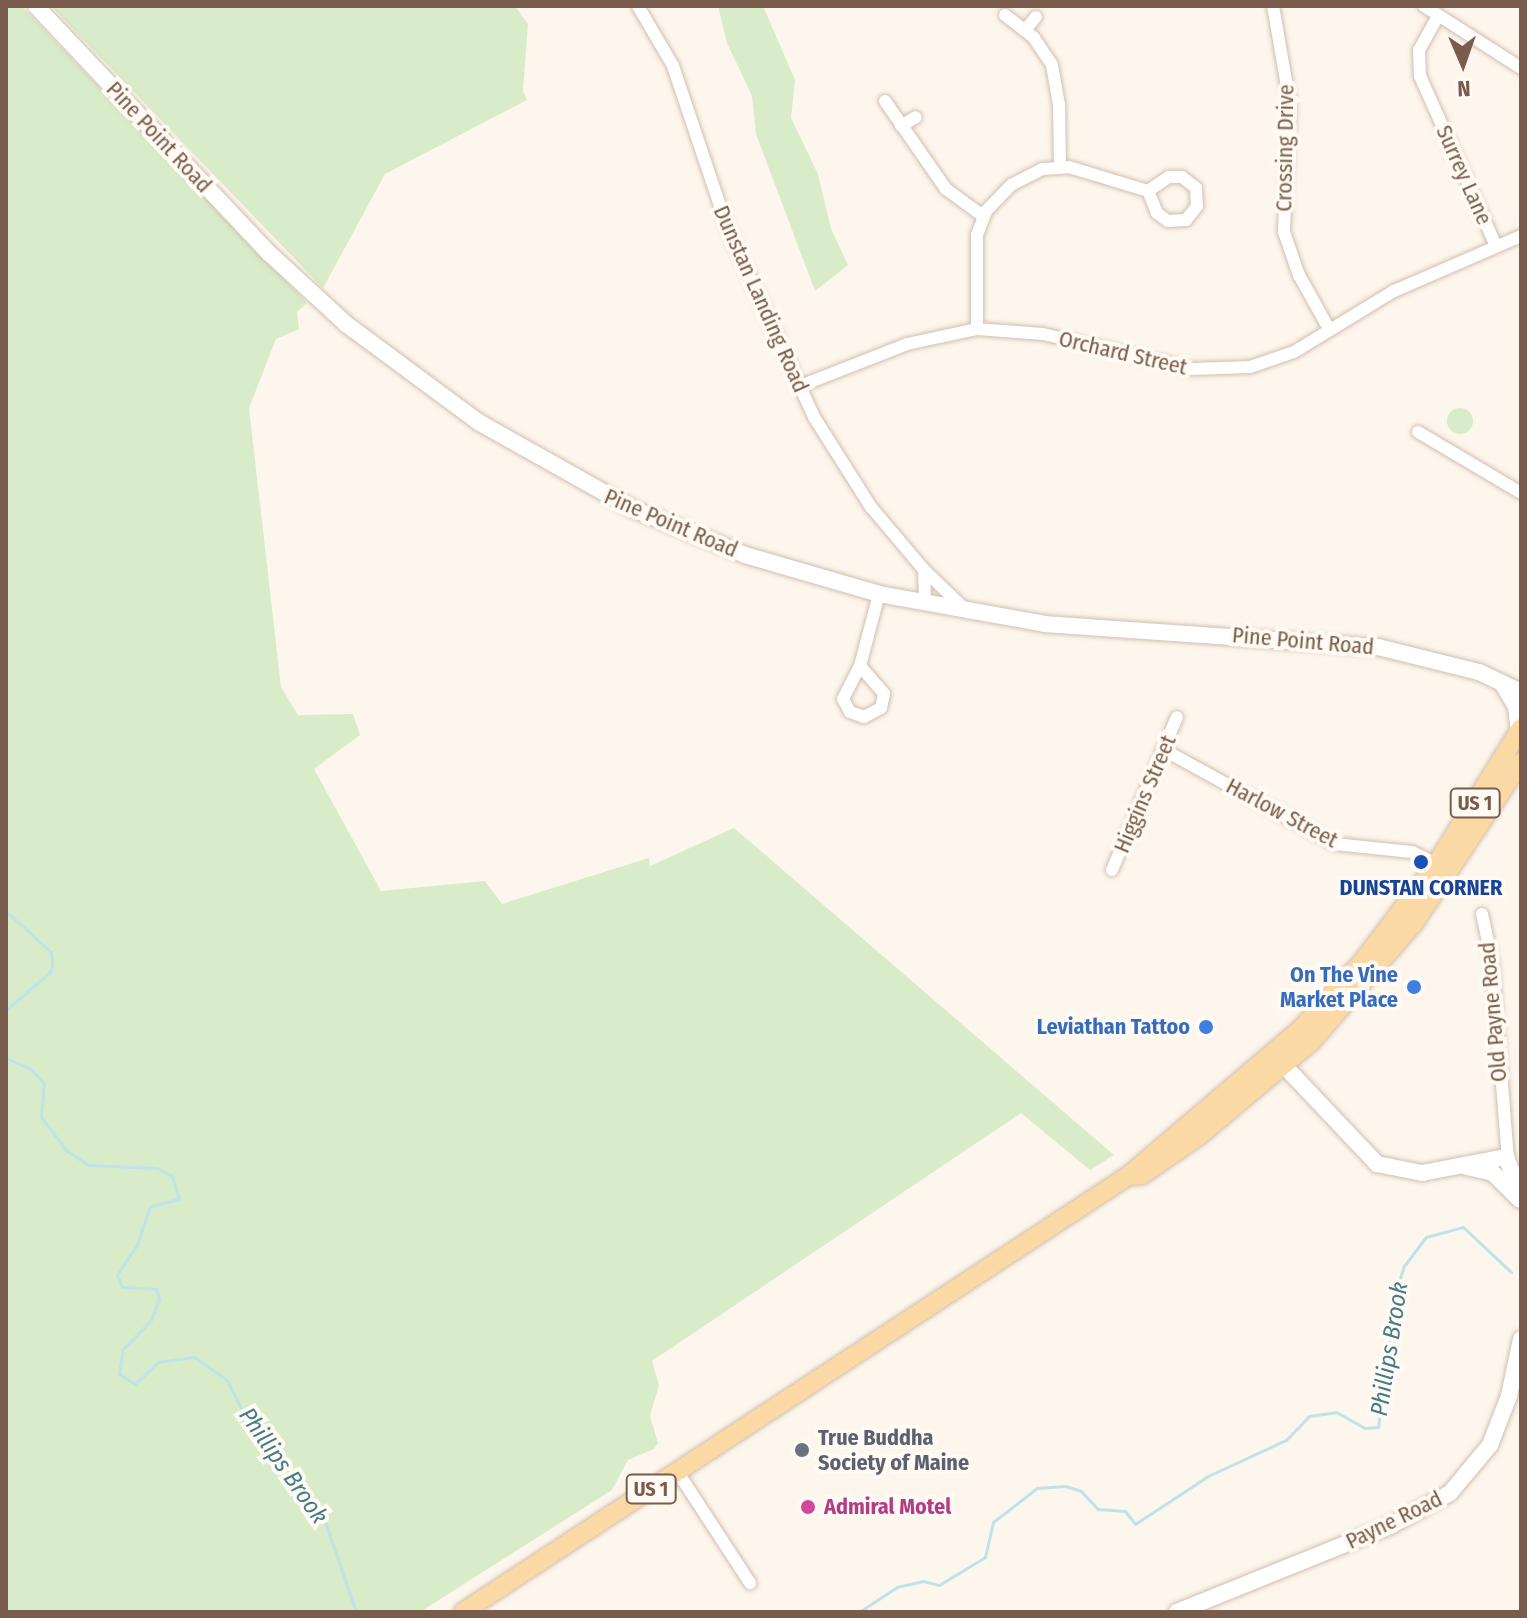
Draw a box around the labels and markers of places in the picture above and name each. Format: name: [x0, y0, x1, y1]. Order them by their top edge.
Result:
marker: DUNSTAN CORNER: [1412, 853, 1430, 871]
place label: DUNSTAN CORNER: [1340, 875, 1502, 901]
place label: On The Vine Market Place: [1280, 961, 1398, 1012]
marker: On The Vine Market Place: [1405, 978, 1423, 996]
place label: Leviathan Tattoo: [1037, 1014, 1190, 1040]
marker: Leviathan Tattoo: [1197, 1018, 1215, 1036]
place label: True Buddha Society of Maine: [818, 1424, 969, 1476]
marker: True Buddha Society of Maine: [793, 1441, 811, 1459]
place label: Admiral Motel: [824, 1494, 951, 1520]
marker: Admiral Motel: [799, 1498, 817, 1516]

